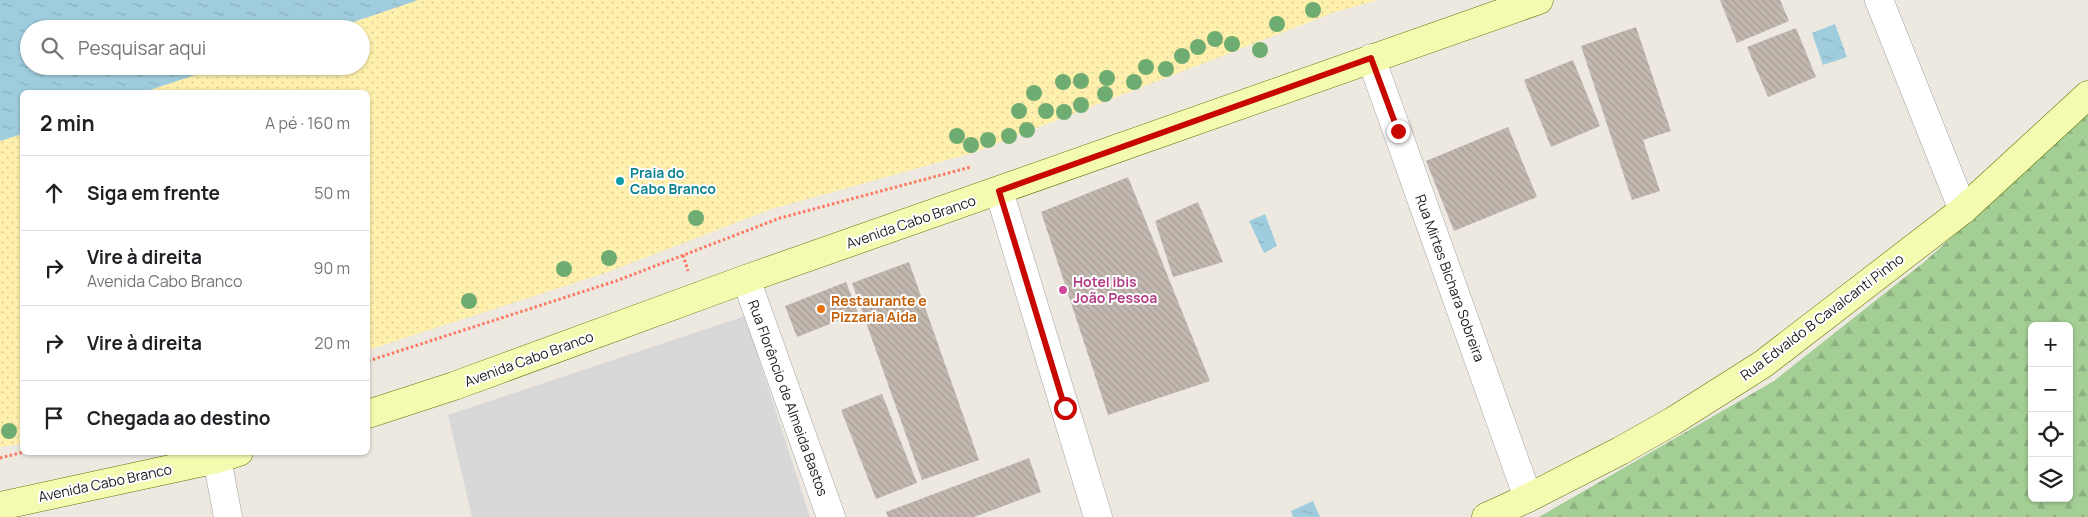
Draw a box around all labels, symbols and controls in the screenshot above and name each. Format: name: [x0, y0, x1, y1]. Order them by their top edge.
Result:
search box: [20, 20, 370, 75]
icon: search: [38, 34, 66, 62]
text: Pesquisar aqui: [78, 35, 206, 61]
text: 2 min: [40, 109, 95, 137]
text: A pé · 160 m: [265, 112, 350, 134]
route end: [1387, 120, 1410, 143]
place label: Praia do Cabo Branco: [630, 163, 716, 198]
marker: Praia do Cabo Branco: [614, 175, 626, 187]
icon: ahead: [40, 179, 68, 207]
text: Siga em frente: [87, 180, 220, 206]
text: 50 m: [314, 182, 350, 204]
street label: Avenida Cabo Branco: [843, 190, 978, 253]
street label: Rua Mirtes Bichara Sobreira: [1411, 192, 1490, 364]
text: Vire à direita: [87, 244, 202, 270]
street label: Rua Edvaldo B Cavalcanti Pinho: [1736, 249, 1907, 384]
icon: right: [40, 254, 68, 282]
text: 90 m: [314, 257, 350, 279]
text: Avenida Cabo Branco: [87, 270, 242, 292]
place label: Hotel ibis João Pessoa: [1073, 272, 1157, 307]
marker: Hotel ibis João Pessoa: [1057, 284, 1069, 296]
place label: Restaurante e Pizzaria Aida: [831, 291, 927, 326]
street label: Rua Florêncio de Almeida Bastos: [744, 297, 833, 499]
marker: Restaurante e Pizzaria Aida: [815, 303, 827, 315]
map controls: [2028, 322, 2073, 502]
button: +: [2028, 322, 2073, 367]
street label: Avenida Cabo Branco: [462, 326, 596, 391]
icon: right: [40, 329, 68, 357]
text: Vire à direita: [87, 330, 202, 356]
text: 20 m: [314, 332, 350, 354]
button: −: [2028, 367, 2073, 412]
route start: [1054, 397, 1077, 420]
icon: arrive: [40, 404, 68, 432]
text: Chegada ao destino: [87, 405, 270, 431]
button: locate: [2028, 412, 2073, 457]
button: layers: [2028, 457, 2073, 502]
street label: Avenida Cabo Branco: [36, 459, 173, 506]

